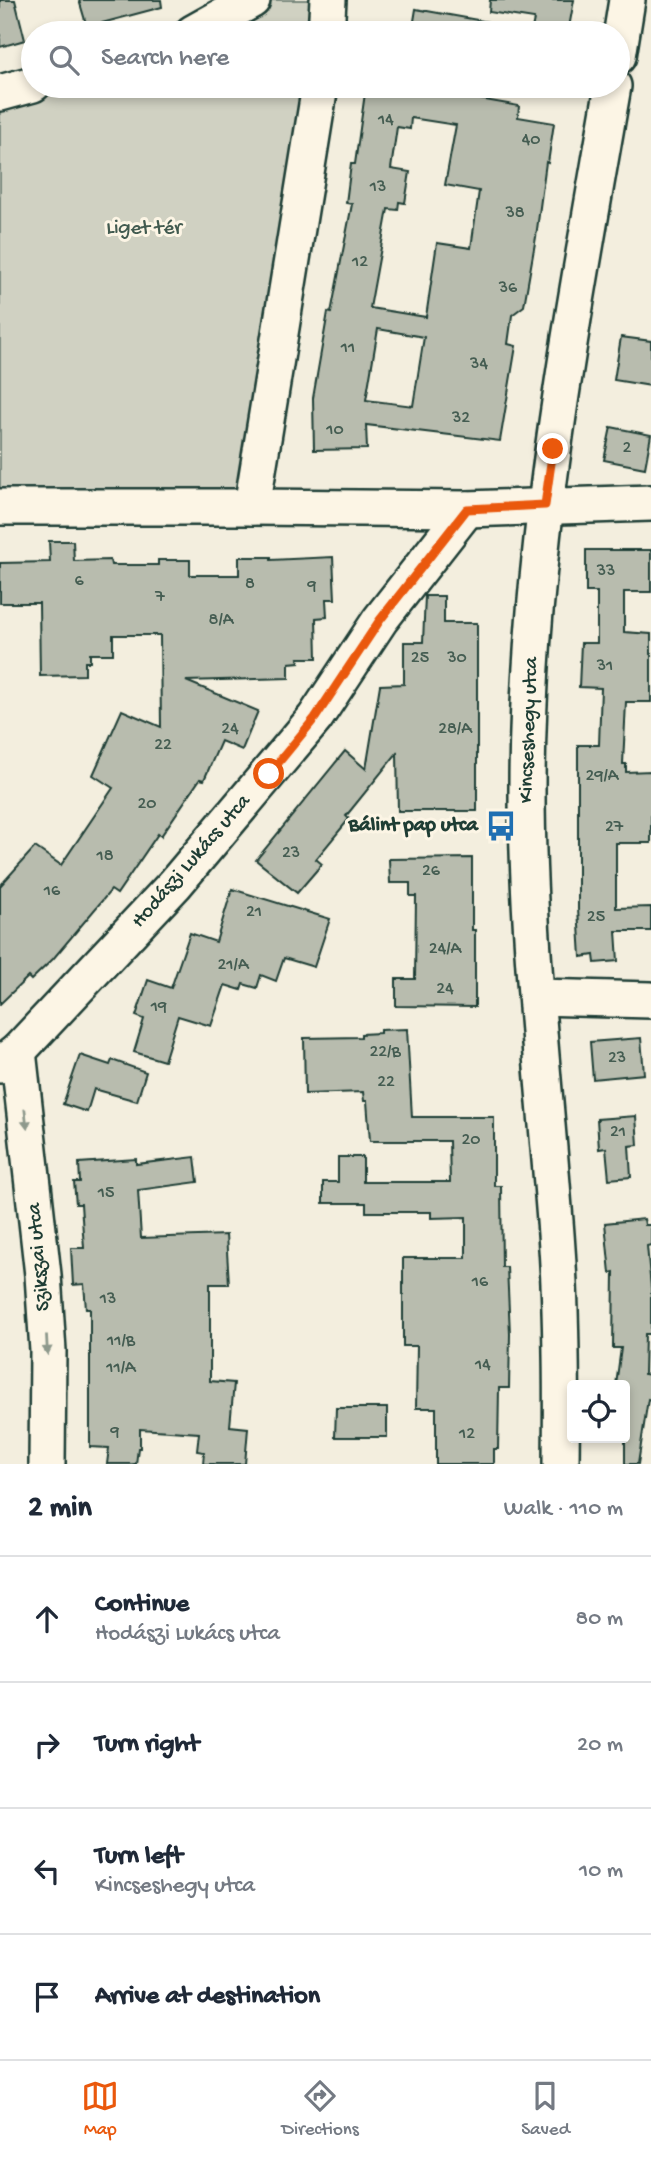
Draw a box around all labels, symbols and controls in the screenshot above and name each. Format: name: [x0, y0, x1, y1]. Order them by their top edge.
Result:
search box: [21, 21, 630, 98]
icon: search: [45, 41, 83, 79]
text: Search here: [101, 44, 229, 75]
house number: 14: [377, 110, 394, 131]
house number: 40: [522, 130, 540, 151]
house number: 13: [369, 177, 386, 198]
house number: 38: [504, 203, 525, 224]
park label: Liget tér: [106, 217, 183, 242]
house number: 12: [351, 252, 368, 273]
house number: 36: [498, 278, 518, 299]
house number: 11: [340, 338, 355, 359]
house number: 34: [469, 354, 488, 375]
house number: 32: [451, 408, 470, 429]
house number: 10: [325, 420, 344, 441]
route end: [537, 433, 568, 464]
house number: 2: [623, 438, 632, 459]
house number: 33: [596, 561, 615, 582]
house number: 6: [74, 571, 84, 592]
house number: 8: [245, 574, 255, 595]
house number: 9: [306, 576, 317, 597]
house number: 7: [154, 587, 165, 608]
house number: 8/A: [209, 610, 235, 631]
house number: 25: [411, 648, 429, 669]
house number: 30: [446, 648, 467, 669]
street label: Kincseshegy utca: [515, 655, 545, 803]
house number: 31: [596, 656, 613, 677]
house number: 24: [221, 719, 239, 740]
house number: 28/A: [438, 719, 473, 740]
house number: 22: [154, 735, 172, 756]
route start: [253, 758, 284, 789]
house number: 29/A: [586, 766, 620, 787]
street label: Hodászi Lukács utca: [127, 789, 258, 934]
house number: 20: [137, 794, 157, 815]
bus stop icon: Bálint pap utca: [484, 809, 518, 843]
place label: Bálint pap utca: [347, 814, 479, 839]
house number: 27: [605, 817, 624, 838]
house number: 23: [282, 843, 300, 864]
house number: 18: [95, 846, 114, 867]
house number: 26: [422, 861, 441, 882]
house number: 16: [43, 881, 61, 902]
house number: 21: [246, 902, 262, 923]
house number: 25: [587, 907, 605, 928]
house number: 24/A: [429, 939, 463, 960]
house number: 21/A: [217, 955, 250, 976]
house number: 24: [436, 979, 454, 1000]
house number: 19: [150, 997, 167, 1018]
house number: 22/B: [369, 1042, 401, 1063]
house number: 23: [608, 1048, 626, 1069]
house number: 22: [377, 1072, 395, 1093]
one-way arrow: [21, 1108, 32, 1130]
house number: 21: [610, 1122, 626, 1143]
house number: 20: [461, 1130, 481, 1151]
house number: 15: [97, 1183, 114, 1204]
street label: Szikszai utca: [23, 1201, 57, 1312]
house number: 16: [471, 1272, 489, 1293]
house number: 13: [99, 1289, 116, 1310]
house number: 11/B: [106, 1331, 136, 1352]
one-way arrow: [42, 1334, 53, 1356]
house number: 14: [474, 1355, 491, 1376]
house number: 11/A: [105, 1358, 137, 1379]
map controls: [567, 1380, 630, 1443]
button: locate: [567, 1380, 630, 1443]
house number: 9: [109, 1422, 120, 1443]
house number: 12: [458, 1424, 475, 1445]
text: 2 min: [28, 1492, 92, 1527]
text: Walk · 110 m: [504, 1496, 623, 1523]
text: Continue: [95, 1590, 189, 1621]
icon: ahead: [28, 1600, 66, 1638]
text: 80 m: [576, 1606, 623, 1633]
text: Hodászi Lukács utca: [95, 1621, 280, 1648]
icon: right: [28, 1726, 66, 1764]
text: Turn right: [95, 1730, 199, 1761]
text: 20 m: [577, 1732, 623, 1759]
text: Turn left: [95, 1842, 183, 1873]
icon: left: [28, 1852, 66, 1890]
text: 10 m: [579, 1858, 623, 1885]
text: Kincseshegy utca: [95, 1873, 255, 1900]
icon: arrive: [28, 1978, 66, 2016]
text: Arrive at destination: [95, 1982, 320, 2013]
tab: Map: [81, 2077, 119, 2142]
tab: Directions: [282, 2077, 359, 2142]
tab: Saved: [521, 2077, 570, 2142]

